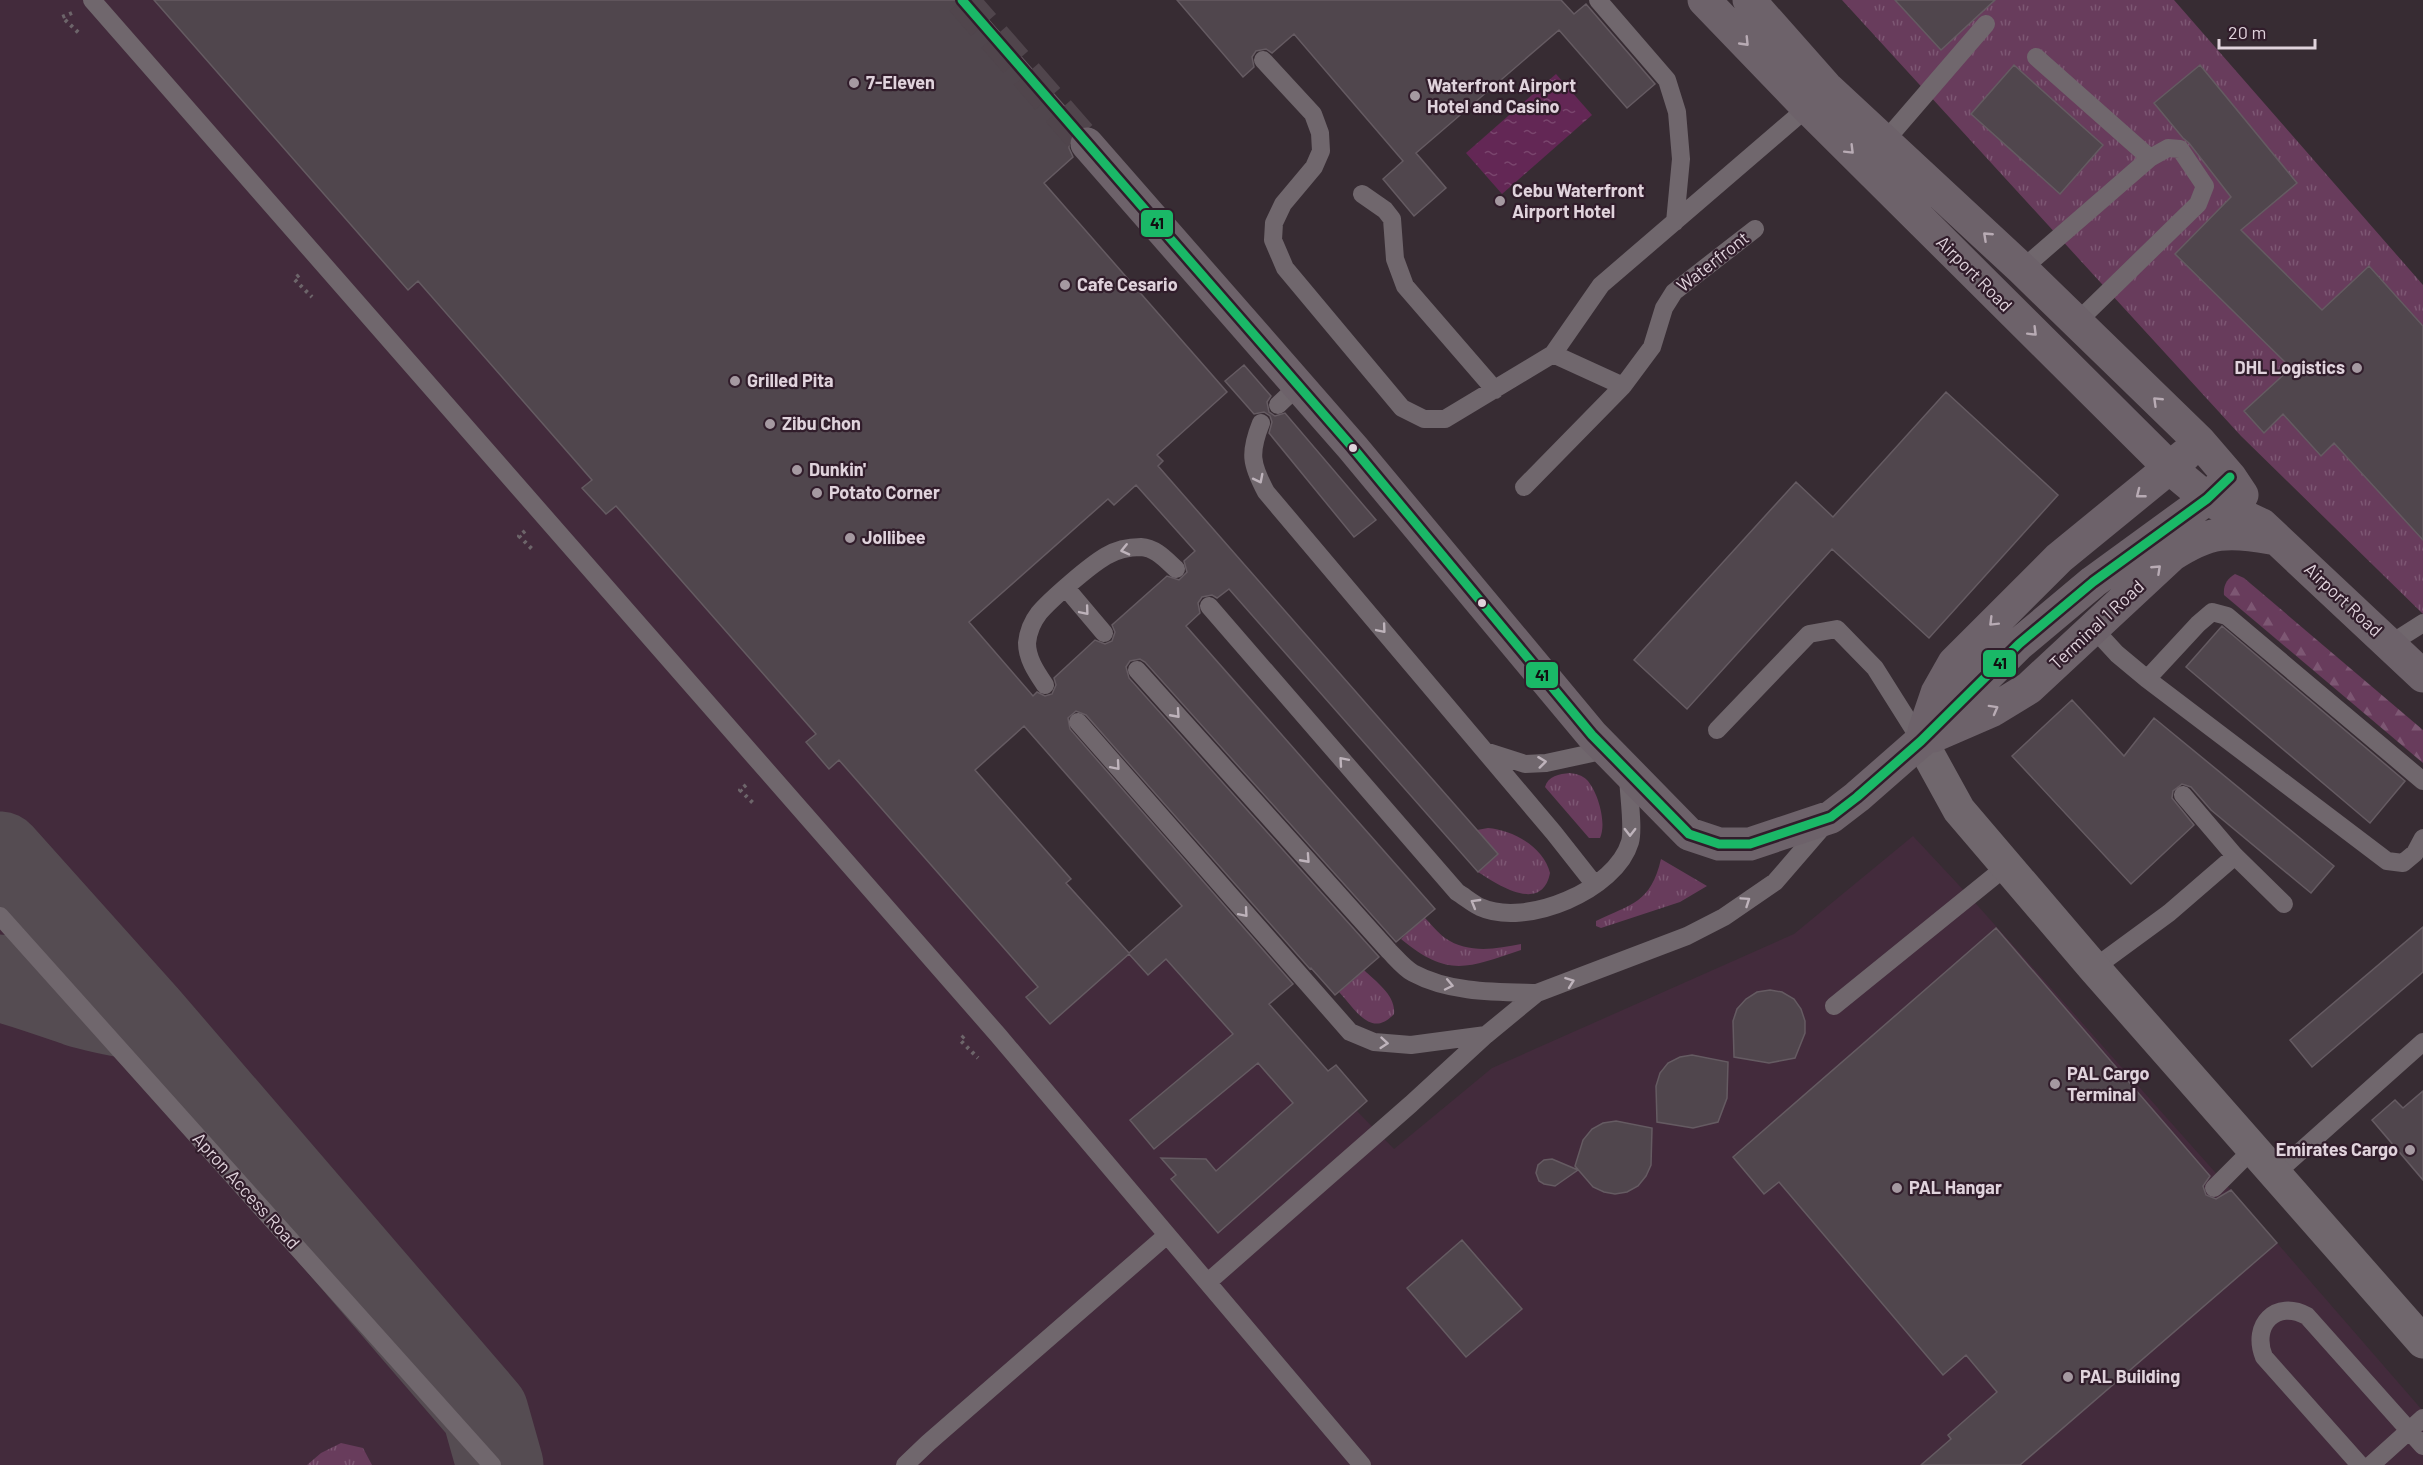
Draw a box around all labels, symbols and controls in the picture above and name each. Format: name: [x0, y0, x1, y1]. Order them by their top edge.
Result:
scale bar: [2219, 12, 2315, 50]
text: 20 m: [2228, 21, 2266, 43]
one-way arrow: [1737, 35, 1748, 46]
place label: 7-Eleven: [866, 71, 935, 93]
place label: Waterfront Airport Hotel and Casino: [1427, 74, 1576, 117]
marker: 7-Eleven: [847, 76, 861, 90]
marker: Waterfront Airport Hotel and Casino: [1408, 89, 1422, 103]
one-way arrow: [1842, 142, 1853, 153]
place label: Cebu Waterfront Airport Hotel: [1512, 179, 1644, 222]
marker: Cebu Waterfront Airport Hotel: [1493, 194, 1507, 208]
line badge: 41: [1140, 209, 1174, 238]
text: 41: [1150, 213, 1164, 232]
street label: Waterfront: [1672, 226, 1753, 296]
street label: Airport Road: [1932, 231, 2017, 316]
one-way arrow: [1983, 232, 1993, 243]
place label: Cafe Cesario: [1077, 273, 1178, 295]
marker: Cafe Cesario: [1058, 278, 1072, 292]
one-way arrow: [2025, 324, 2036, 335]
place label: DHL Logistics: [2235, 356, 2345, 378]
marker: DHL Logistics: [2350, 361, 2364, 375]
place label: Grilled Pita: [747, 369, 834, 391]
marker: Grilled Pita: [728, 374, 742, 388]
one-way arrow: [2154, 397, 2165, 408]
place label: Zibu Chon: [782, 412, 861, 434]
marker: Zibu Chon: [763, 417, 777, 431]
unlabelled marker: [1347, 442, 1359, 454]
place label: Dunkin': [809, 458, 866, 480]
marker: Dunkin': [790, 463, 804, 477]
one-way arrow: [1251, 472, 1263, 483]
place label: Potato Corner: [829, 481, 940, 503]
marker: Potato Corner: [810, 486, 824, 500]
one-way arrow: [2135, 486, 2146, 497]
place label: Jollibee: [862, 526, 926, 548]
marker: Jollibee: [843, 531, 857, 545]
one-way arrow: [1120, 542, 1130, 555]
street label: Airport Road: [2300, 558, 2387, 641]
one-way arrow: [2150, 565, 2161, 576]
street label: Terminal 1 Road: [2045, 575, 2148, 674]
unlabelled marker: [1476, 597, 1488, 609]
one-way arrow: [1078, 604, 1089, 615]
one-way arrow: [1990, 615, 2000, 626]
one-way arrow: [1375, 622, 1386, 633]
line badge: 41: [1982, 649, 2017, 678]
text: 41: [1993, 653, 2007, 672]
line badge: 41: [1525, 661, 1559, 689]
text: 41: [1535, 665, 1549, 684]
one-way arrow: [1988, 705, 1998, 716]
one-way arrow: [1169, 707, 1180, 718]
one-way arrow: [1339, 757, 1350, 768]
one-way arrow: [1537, 757, 1546, 769]
one-way arrow: [1109, 760, 1120, 770]
one-way arrow: [1624, 827, 1636, 836]
one-way arrow: [1299, 852, 1310, 863]
one-way arrow: [1740, 897, 1751, 908]
one-way arrow: [1471, 899, 1481, 910]
one-way arrow: [1237, 906, 1248, 917]
one-way arrow: [1564, 977, 1575, 989]
one-way arrow: [1444, 978, 1454, 991]
one-way arrow: [1379, 1036, 1389, 1049]
place label: PAL Cargo Terminal: [2067, 1062, 2150, 1105]
marker: PAL Cargo Terminal: [2048, 1077, 2062, 1091]
street label: Apron Access Road: [189, 1127, 305, 1253]
place label: Emirates Cargo: [2276, 1138, 2398, 1160]
marker: Emirates Cargo: [2403, 1143, 2417, 1157]
place label: PAL Hangar: [1909, 1176, 2002, 1198]
marker: PAL Hangar: [1890, 1181, 1904, 1195]
place label: PAL Building: [2080, 1365, 2180, 1387]
marker: PAL Building: [2061, 1370, 2075, 1384]

